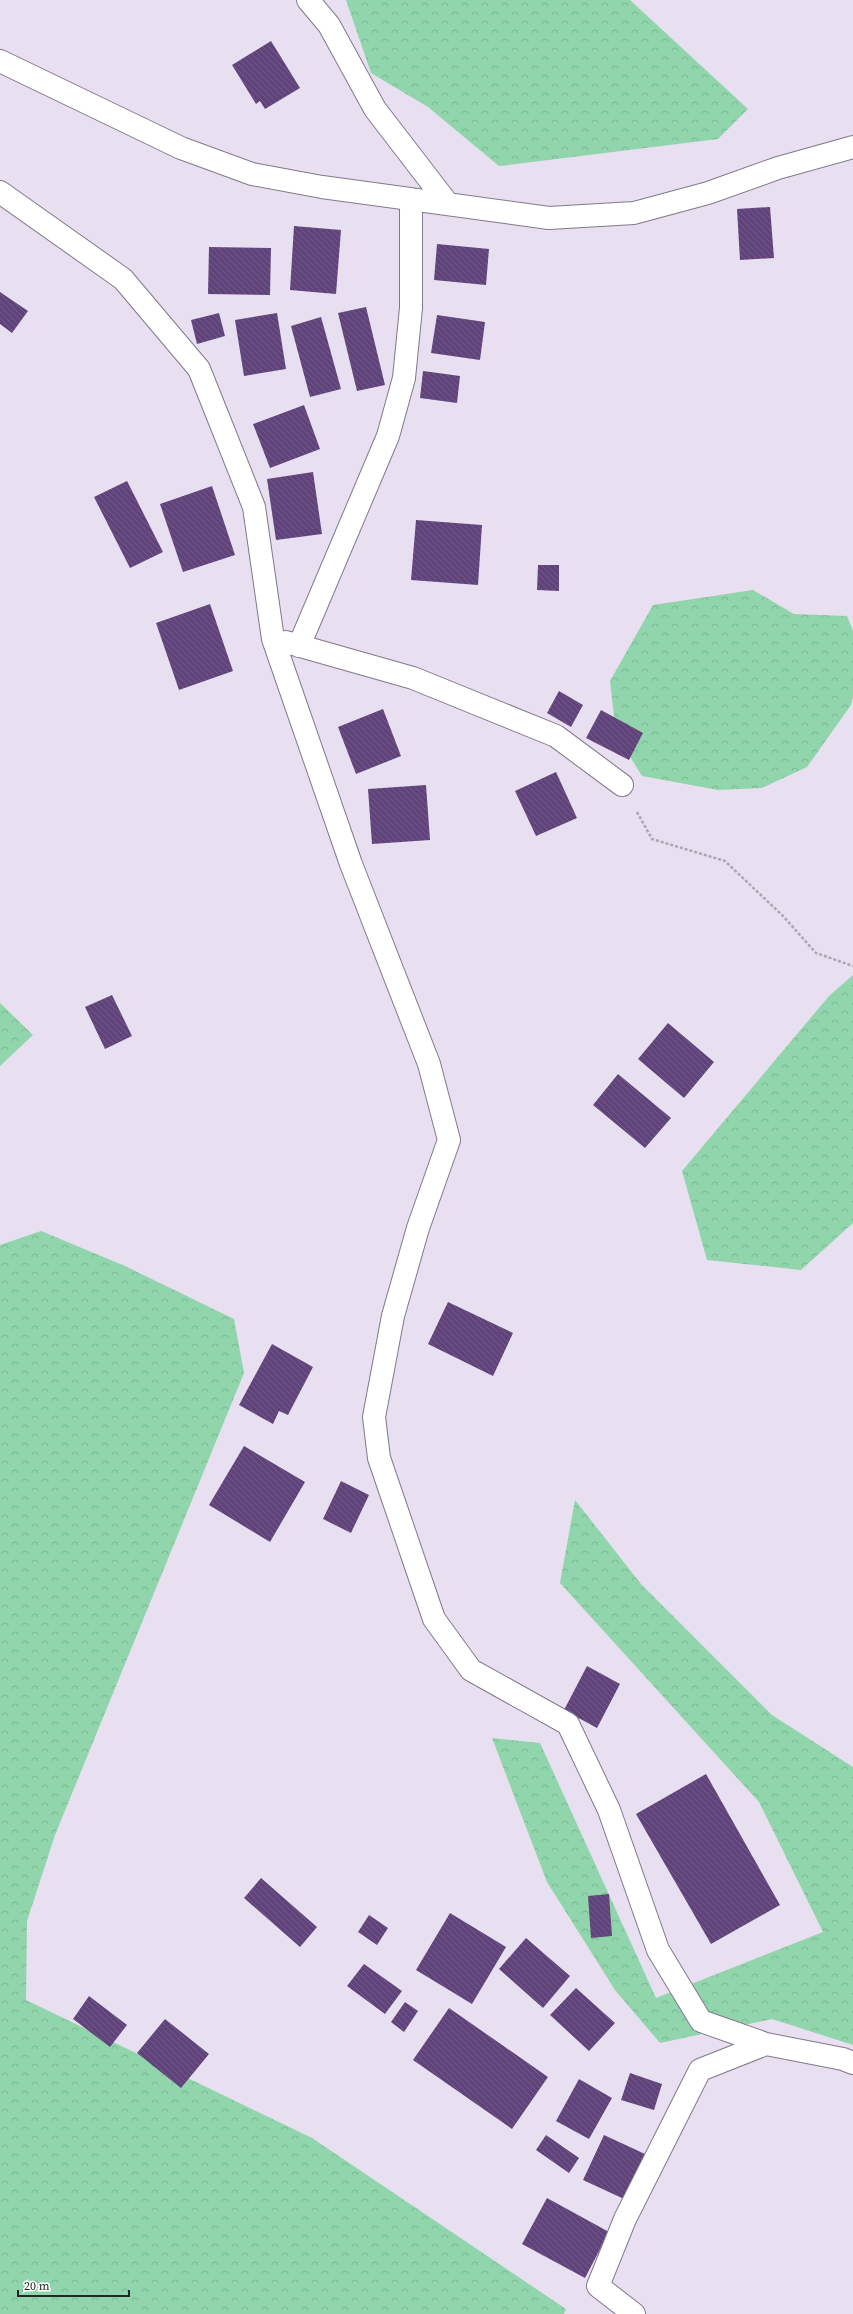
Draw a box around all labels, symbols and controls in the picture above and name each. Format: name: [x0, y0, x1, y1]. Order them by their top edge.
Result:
scale bar: [18, 2272, 129, 2298]
text: 20 m: [24, 2278, 50, 2294]

